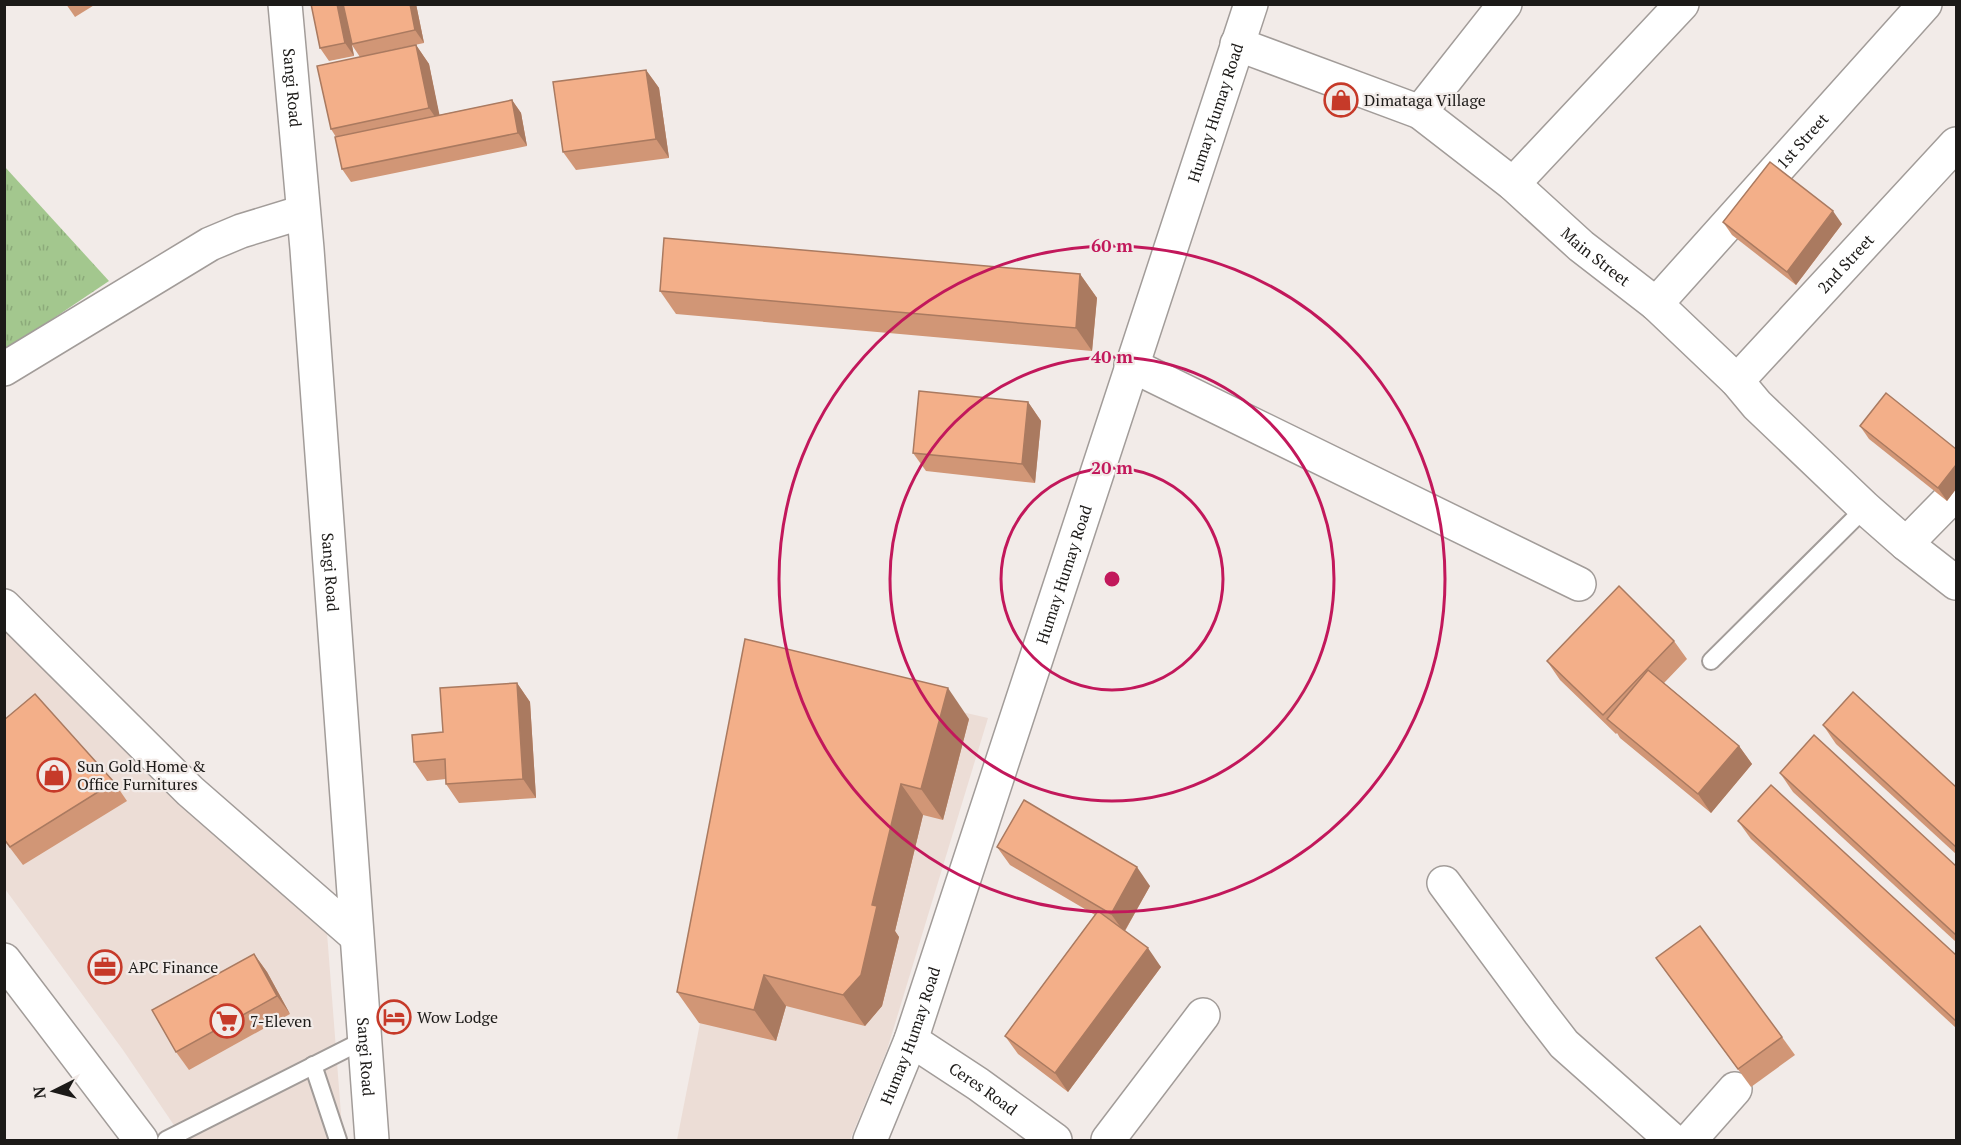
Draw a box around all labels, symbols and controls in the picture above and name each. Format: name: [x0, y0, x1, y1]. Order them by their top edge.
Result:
street label: Humay Humay Road: [1182, 40, 1248, 185]
street label: Sangi Road: [278, 47, 307, 128]
shop icon: Dimataga Village: [1323, 82, 1359, 118]
place label: Dimataga Village: [1364, 89, 1486, 111]
street label: 1st Street: [1771, 108, 1833, 174]
street label: Main Street: [1556, 222, 1635, 291]
street label: 2nd Street: [1813, 229, 1879, 298]
text: 60 m: [1091, 233, 1133, 257]
text: 40 m: [1091, 344, 1133, 368]
text: 20 m: [1091, 455, 1133, 479]
street label: Humay Humay Road: [1031, 502, 1097, 647]
street label: Sangi Road: [317, 532, 344, 612]
centre of rings: [1102, 569, 1122, 589]
place label: Sun Gold Home & Office Furnitures: [77, 755, 206, 795]
shop icon: Sun Gold Home & Office Furnitures: [36, 757, 72, 793]
office icon: APC Finance: [87, 949, 123, 985]
place label: APC Finance: [128, 956, 218, 978]
street label: Humay Humay Road: [875, 964, 945, 1108]
hotel icon: Wow Lodge: [376, 999, 412, 1035]
supermarket icon: 7-Eleven: [209, 1003, 245, 1039]
place label: Wow Lodge: [417, 1006, 498, 1028]
place label: 7-Eleven: [250, 1010, 312, 1032]
street label: Sangi Road: [352, 1017, 380, 1097]
street label: Ceres Road: [945, 1057, 1022, 1120]
north arrow: [24, 1061, 84, 1121]
text: N: [28, 1085, 51, 1100]

